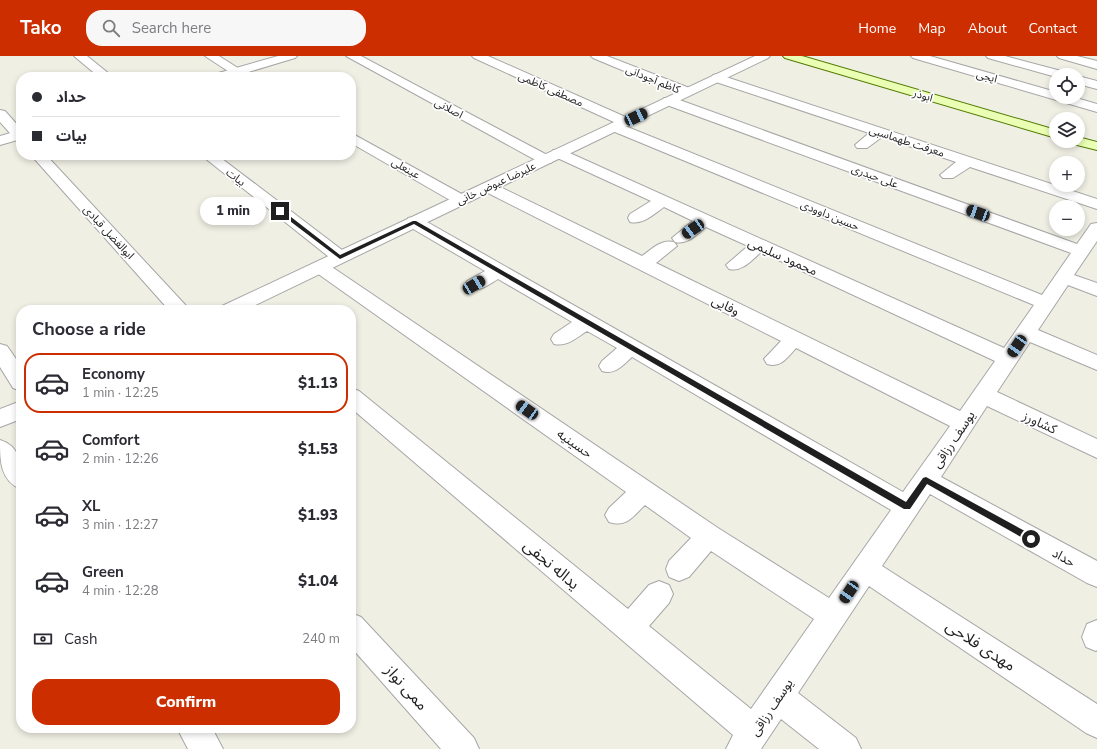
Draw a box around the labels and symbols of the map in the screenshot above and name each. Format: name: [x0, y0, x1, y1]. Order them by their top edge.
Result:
street label: کاظم آجودانی: [623, 62, 683, 98]
street label: ایجی: [975, 66, 999, 87]
street label: مصطفی کاظمی: [516, 68, 586, 111]
street label: ابوذر: [910, 85, 935, 105]
street label: اصلانی: [432, 95, 466, 122]
car: [623, 106, 649, 128]
street label: معرفت طهماسبی: [867, 122, 947, 161]
street label: عینعلی: [389, 154, 423, 183]
street label: علیرضا عیوض خانی: [454, 158, 539, 208]
street label: علی حیدری: [849, 161, 901, 192]
street label: بیات: [223, 165, 249, 190]
callout: 1 min: [200, 197, 266, 225]
street label: حسین داوودی: [798, 197, 862, 234]
street label: ابوالفضل قبادی: [80, 202, 137, 263]
route end: [271, 202, 289, 220]
car: [965, 203, 991, 223]
car: [680, 217, 706, 241]
street label: محمود سلیمی: [745, 234, 820, 280]
car: [461, 274, 487, 296]
street label: وفایی: [709, 291, 743, 320]
car: [1005, 333, 1029, 359]
car: [514, 398, 540, 422]
street label: یوسف رزاقی: [928, 407, 980, 472]
street label: کشاورز: [1019, 407, 1060, 439]
street label: حسینیه: [553, 425, 596, 463]
route start: [1022, 530, 1040, 548]
street label: یداله نجفی: [518, 535, 584, 595]
street label: حداد: [1049, 544, 1079, 572]
car: [837, 579, 861, 605]
street label: مهدی فلاحی: [941, 615, 1020, 677]
street label: ممی نواز: [379, 659, 433, 715]
street label: یوسف رزاقی: [746, 675, 798, 740]

